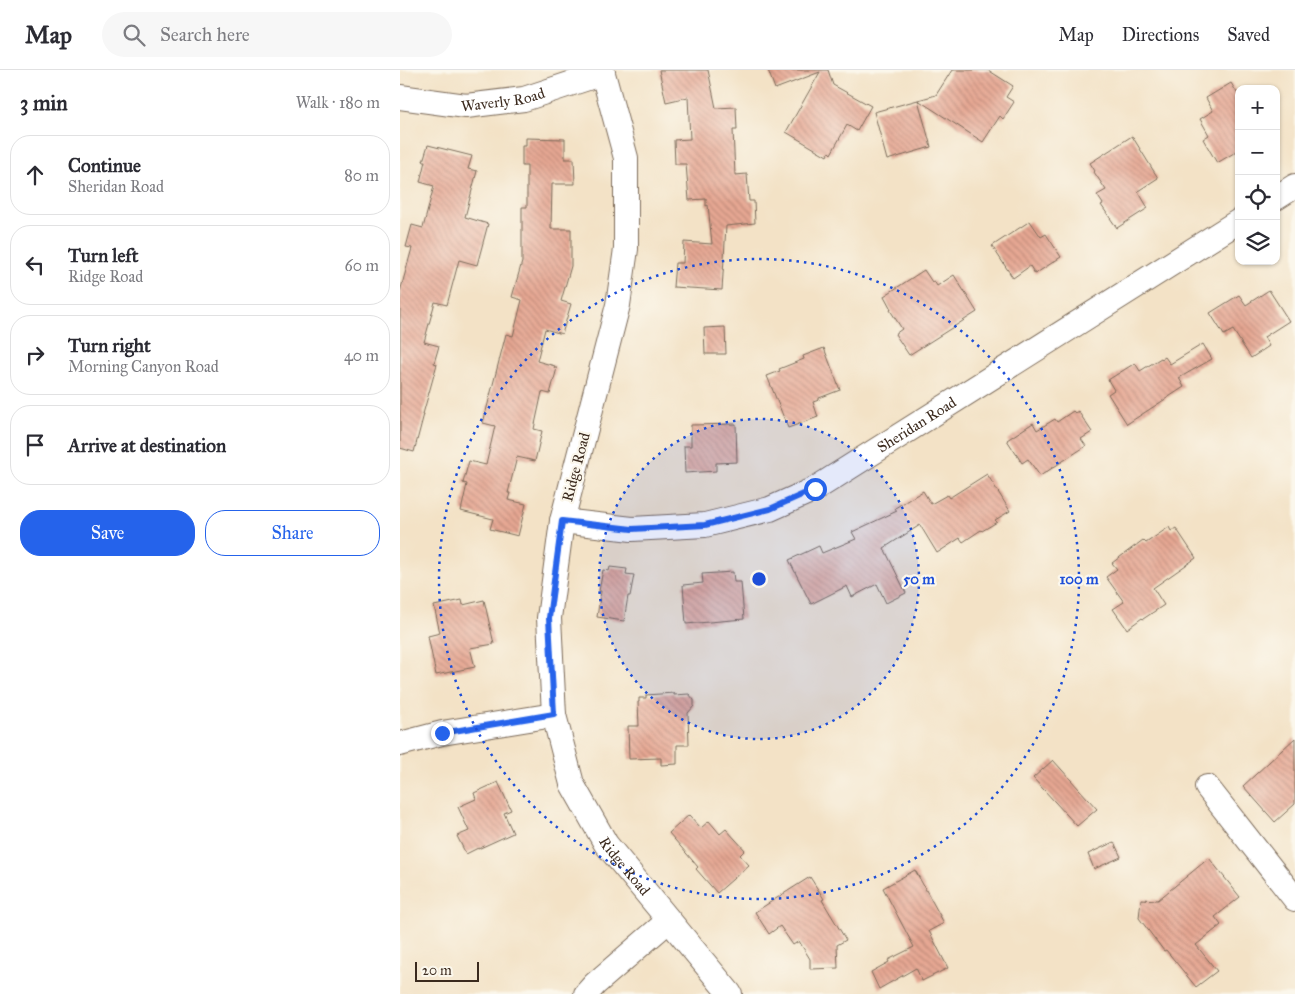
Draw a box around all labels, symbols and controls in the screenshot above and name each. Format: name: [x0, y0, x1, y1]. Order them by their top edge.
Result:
search box: [102, 12, 452, 57]
text: Map: [25, 20, 72, 50]
icon: search: [120, 21, 148, 49]
text: Search here: [160, 23, 250, 46]
text: Map: [1058, 24, 1094, 46]
text: Directions: [1122, 24, 1199, 46]
text: Saved: [1227, 24, 1270, 46]
street label: Waverly Road: [460, 84, 547, 116]
map controls: [1235, 85, 1280, 265]
button: +: [1235, 85, 1280, 130]
text: 3 min: [20, 90, 68, 116]
text: Walk · 180 m: [296, 93, 380, 112]
button: −: [1235, 130, 1280, 175]
text: Continue: [68, 154, 141, 177]
icon: ahead: [21, 161, 49, 189]
text: 80 m: [344, 166, 379, 185]
button: locate: [1235, 175, 1280, 220]
text: Sheridan Road: [68, 177, 164, 196]
button: layers: [1235, 220, 1280, 265]
text: Turn left: [68, 244, 138, 267]
icon: left: [21, 251, 49, 279]
text: 60 m: [345, 256, 379, 275]
text: Ridge Road: [68, 267, 143, 286]
text: Turn right: [68, 334, 151, 357]
icon: right: [21, 341, 49, 369]
text: 40 m: [344, 346, 379, 365]
text: Morning Canyon Road: [68, 357, 219, 376]
street label: Sheridan Road: [874, 393, 960, 456]
street label: Ridge Road: [558, 430, 594, 503]
icon: arrive: [21, 431, 49, 459]
text: Arrive at destination: [68, 434, 226, 457]
route start: [804, 478, 827, 501]
button: Save: [20, 510, 195, 556]
button: Share: [205, 510, 380, 556]
centre of rings: [750, 570, 768, 588]
text: 50 m: [903, 570, 935, 588]
text: 100 m: [1059, 570, 1099, 588]
route end: [431, 722, 454, 745]
street label: Ridge Road: [595, 834, 654, 900]
scale bar: [415, 959, 479, 982]
text: 20 m: [422, 962, 452, 979]

